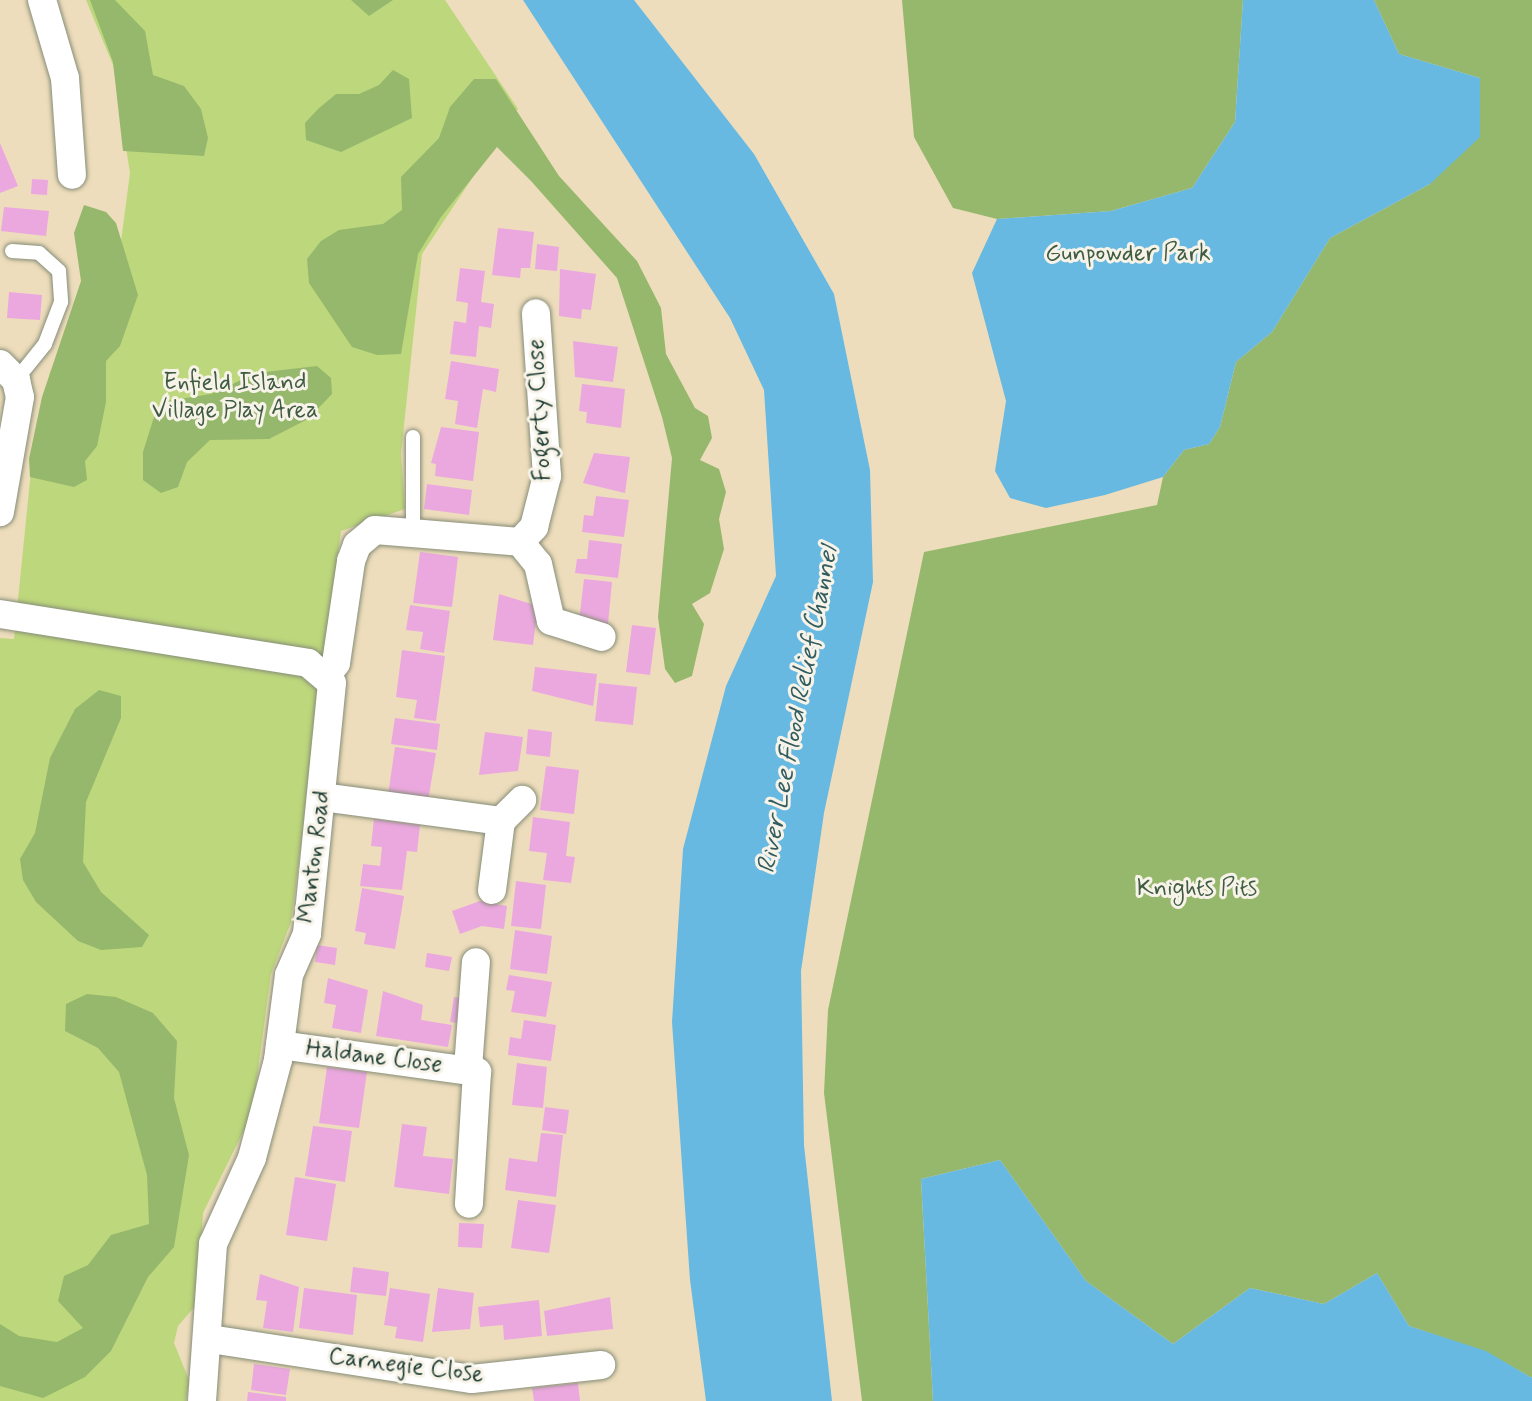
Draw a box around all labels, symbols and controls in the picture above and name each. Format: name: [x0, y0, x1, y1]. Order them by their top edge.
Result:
park label: Gunpowder Park: [1045, 240, 1211, 268]
street label: Fogerty Close: [522, 338, 558, 482]
park label: Enfield Island Village Play Area: [149, 369, 321, 425]
water label: River Lee Flood Relief Channel: [751, 538, 847, 882]
street label: Manton Road: [293, 789, 337, 925]
park label: Knights Pits: [1137, 875, 1257, 903]
street label: Haldane Close: [302, 1034, 446, 1080]
street label: Carnegie Close: [327, 1342, 485, 1390]

